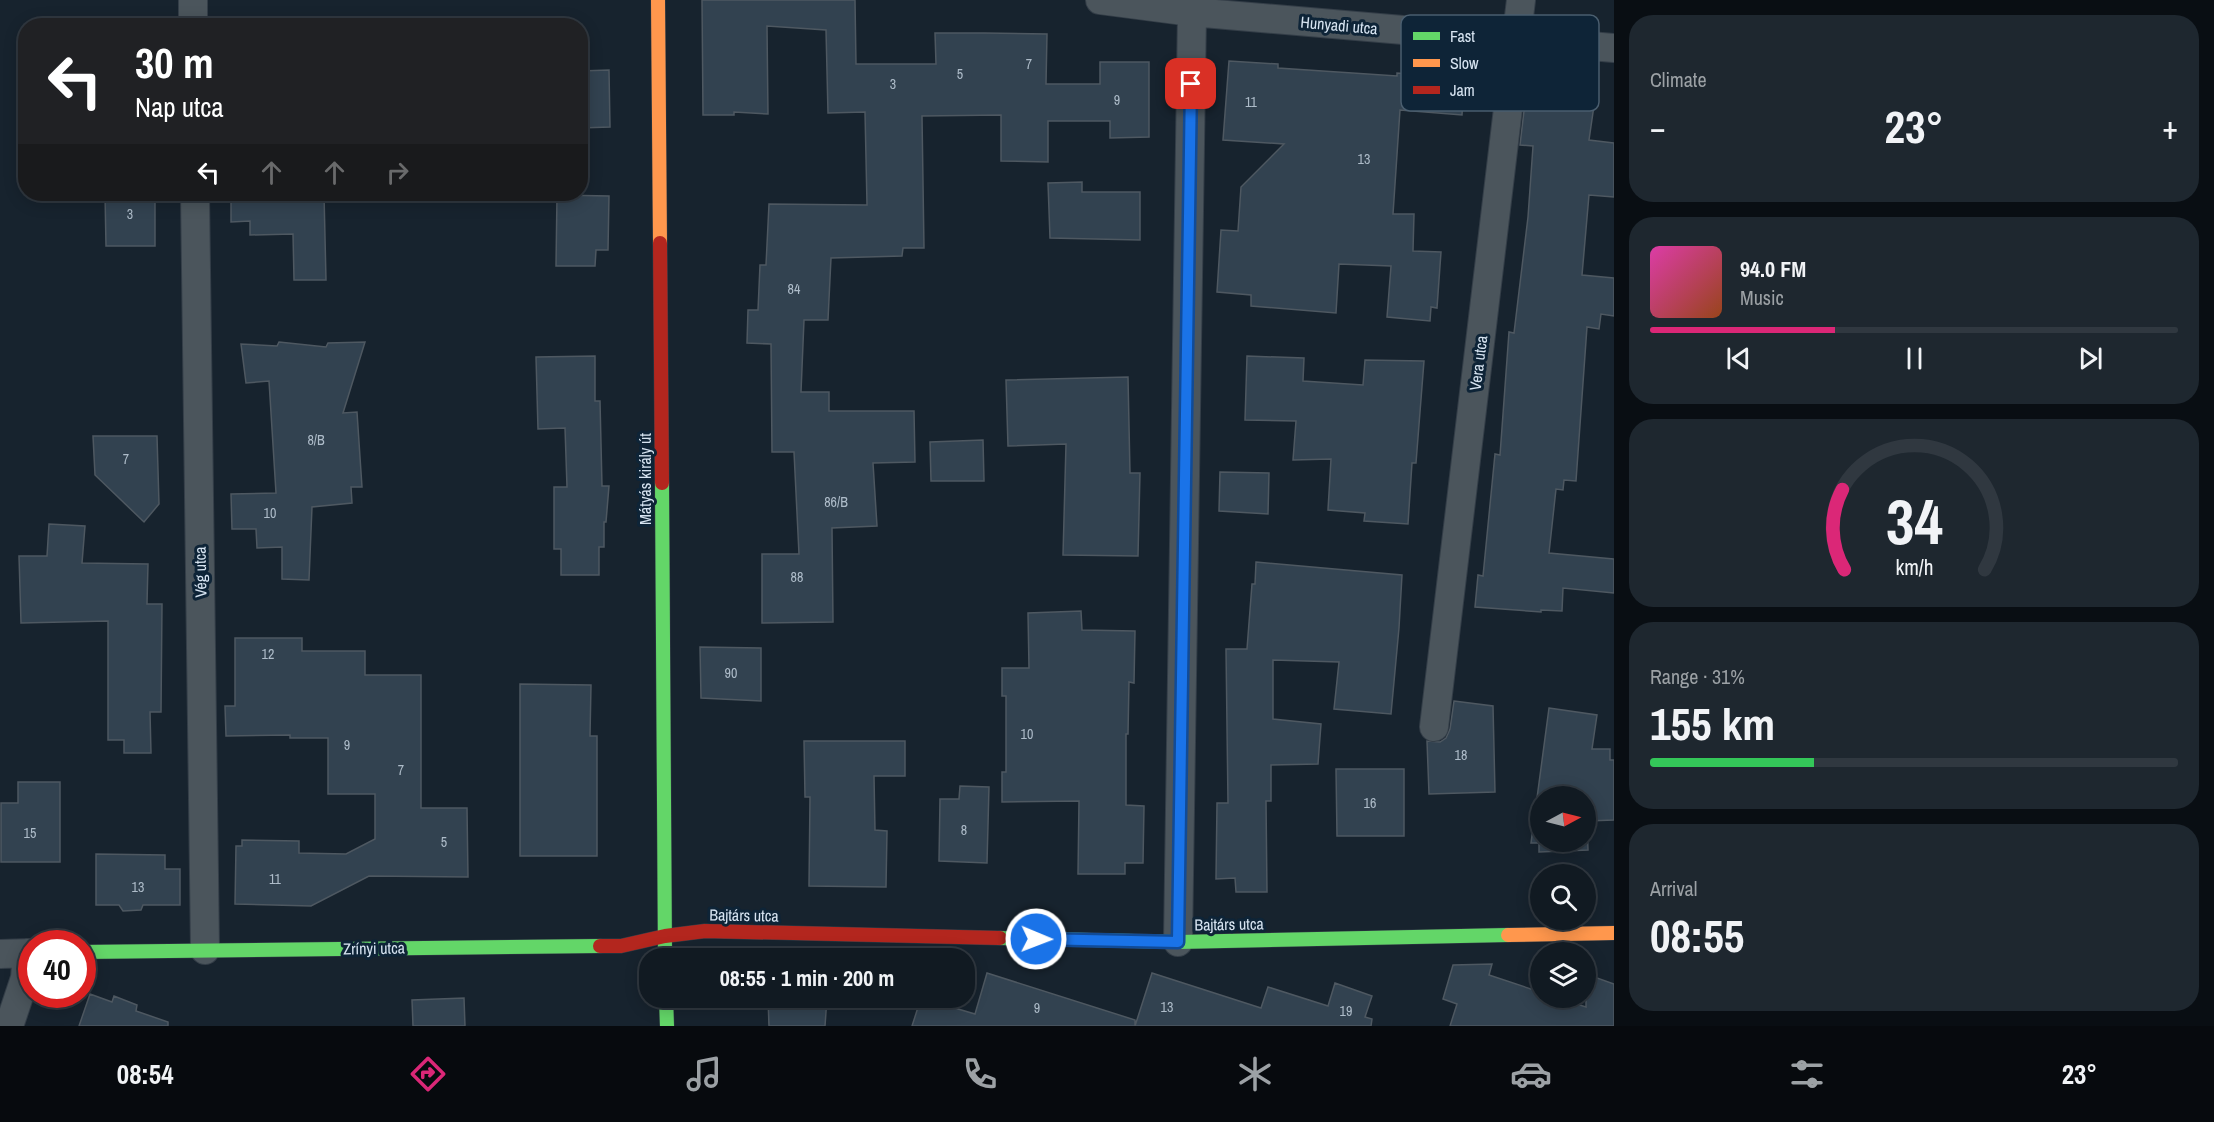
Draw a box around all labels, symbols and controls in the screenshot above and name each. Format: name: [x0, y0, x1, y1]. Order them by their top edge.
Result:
street label: Hunyadi utca: [1300, 11, 1379, 39]
legend: [1401, 15, 1599, 111]
text: Fast: [1450, 25, 1475, 47]
text: 30 m: [135, 35, 214, 91]
icon: left: [36, 42, 114, 120]
text: Slow: [1450, 52, 1479, 74]
house number: 7: [1026, 55, 1032, 73]
pin: [1165, 58, 1216, 109]
house number: 5: [957, 65, 963, 83]
text: Climate: [1650, 66, 1707, 93]
icon: arrive: [1174, 67, 1207, 100]
house number: 3: [890, 75, 896, 93]
text: Jam: [1450, 79, 1475, 101]
text: Nap utca: [135, 89, 224, 125]
house number: 9: [1114, 91, 1120, 109]
house number: 11: [1245, 93, 1258, 111]
text: 23°: [1884, 96, 1944, 157]
text: −: [1650, 105, 1666, 149]
text: +: [2162, 105, 2178, 149]
house number: 13: [1358, 150, 1370, 168]
icon: left: [192, 156, 225, 189]
icon: ahead: [255, 156, 288, 189]
icon: ahead: [318, 156, 351, 189]
icon: right: [381, 156, 414, 189]
house number: 3: [127, 205, 133, 223]
text: 94.0 FM: [1740, 254, 1806, 284]
house number: 84: [788, 280, 801, 298]
text: Music: [1740, 284, 1784, 311]
street label: Vera utca: [1464, 333, 1492, 392]
icon: previous: [1722, 342, 1755, 375]
icon: pause: [1898, 342, 1931, 375]
icon: next: [2074, 342, 2107, 375]
house number: 8/B: [307, 431, 325, 449]
street label: Mátyás király út: [634, 433, 656, 525]
house number: 7: [123, 450, 129, 468]
text: 34: [1886, 479, 1942, 563]
house number: 86/B: [824, 493, 848, 511]
house number: 10: [264, 504, 276, 522]
street label: Vég utca: [189, 546, 211, 598]
text: km/h: [1895, 553, 1933, 582]
house number: 88: [791, 568, 803, 586]
house number: 12: [262, 645, 274, 663]
text: Range · 31%: [1650, 663, 1745, 690]
house number: 90: [725, 664, 737, 682]
text: 155 km: [1650, 693, 1775, 754]
house number: 10: [1021, 725, 1033, 743]
house number: 9: [344, 736, 350, 754]
house number: 18: [1455, 746, 1467, 764]
house number: 7: [398, 761, 404, 779]
north arrow: [1530, 786, 1596, 852]
map controls: [1530, 786, 1596, 1008]
house number: 16: [1364, 794, 1376, 812]
house number: 8: [961, 821, 967, 839]
house number: 15: [24, 824, 36, 842]
house number: 5: [441, 833, 447, 851]
button: search: [1530, 864, 1596, 930]
house number: 11: [269, 870, 282, 888]
text: Arrival: [1650, 875, 1697, 902]
house number: 13: [132, 878, 144, 896]
street label: Bajtárs utca: [709, 903, 780, 927]
text: 08:55: [1650, 905, 1744, 966]
position arrow: [1004, 907, 1068, 971]
street label: Bajtárs utca: [1194, 912, 1265, 936]
speed limit sign: 40: [18, 930, 96, 1008]
street label: Zrínyi utca: [343, 936, 406, 960]
button: layers: [1530, 942, 1596, 1008]
text: 08:55 · 1 min · 200 m: [720, 963, 894, 993]
house number: 13: [1161, 998, 1173, 1016]
house number: 9: [1034, 999, 1040, 1017]
house number: 19: [1340, 1002, 1352, 1020]
icon: directions: [407, 1053, 449, 1095]
icon: music: [683, 1053, 725, 1095]
icon: phone: [959, 1053, 1001, 1095]
icon: climate: [1234, 1053, 1276, 1095]
icon: car: [1510, 1053, 1552, 1095]
icon: filters: [1786, 1053, 1828, 1095]
text: 08:54: [117, 1056, 173, 1092]
text: 23°: [2062, 1056, 2097, 1092]

